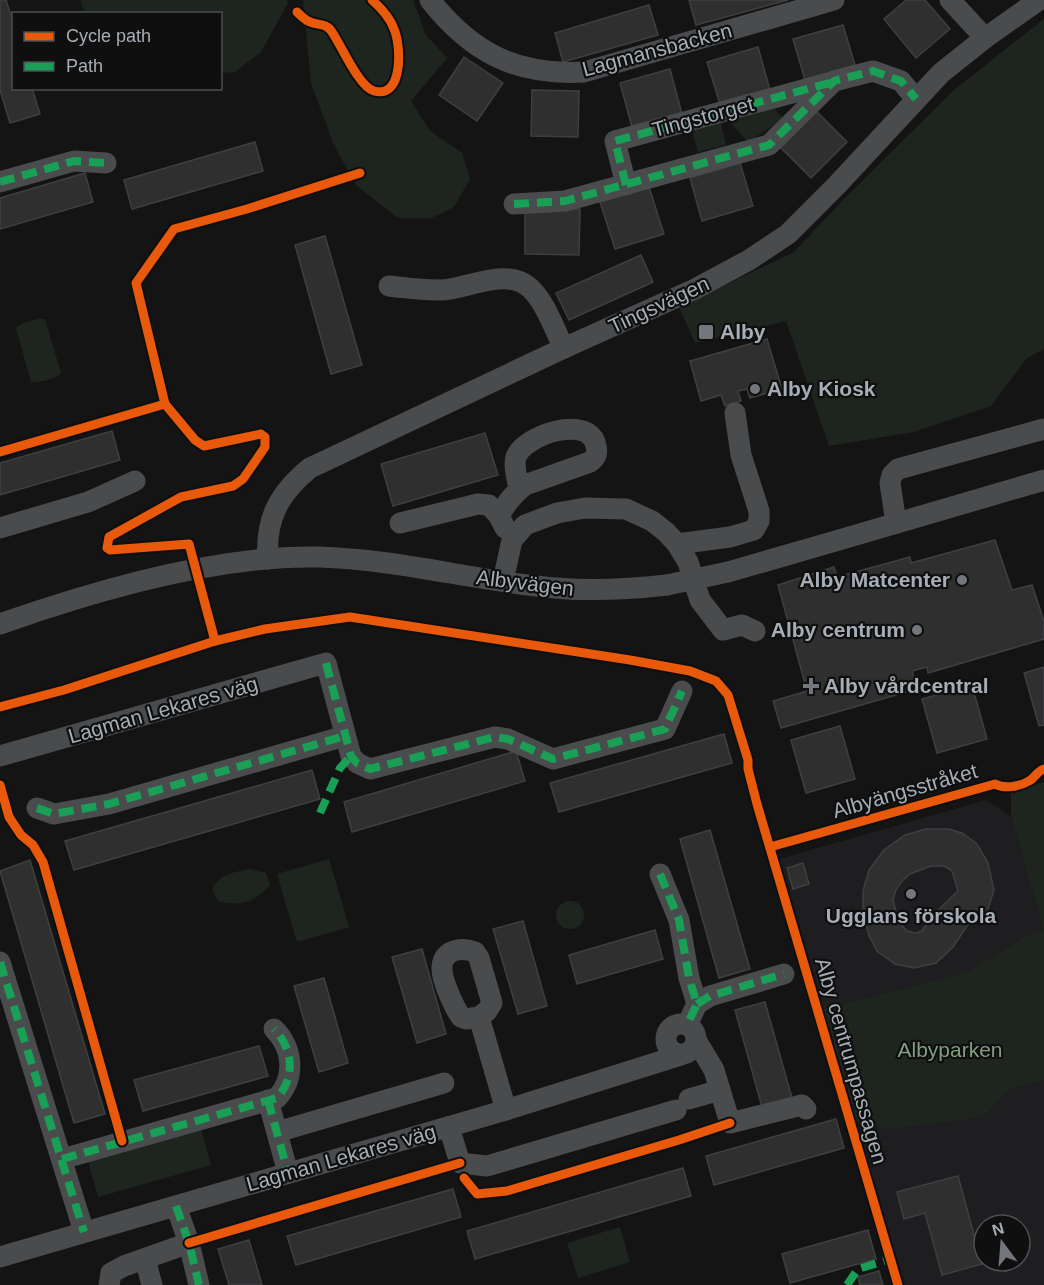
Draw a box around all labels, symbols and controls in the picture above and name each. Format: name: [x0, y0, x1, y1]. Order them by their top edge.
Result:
legend: [12, 12, 222, 90]
street label: Lagmansbacken: [579, 18, 734, 81]
text: Cycle path: [66, 26, 151, 46]
text: Path: [66, 56, 103, 76]
street label: Tingstorget: [650, 92, 756, 141]
street label: Tingsvägen: [605, 271, 712, 338]
place label: Alby: [720, 320, 766, 343]
marker: Alby: [697, 323, 715, 341]
place label: Alby Kiosk: [767, 377, 876, 400]
marker: Alby Kiosk: [748, 382, 762, 396]
street label: Albyvägen: [475, 565, 575, 600]
place label: Alby Matcenter: [799, 568, 950, 591]
marker: Alby Matcenter: [955, 573, 969, 587]
place label: Alby centrum: [771, 618, 905, 641]
marker: Alby centrum: [910, 623, 924, 637]
street label: Lagman Lekares väg: [65, 671, 260, 748]
place label: Alby vårdcentral: [824, 674, 989, 697]
marker: Alby vårdcentral: [802, 677, 820, 695]
street label: Albyängsstråket: [830, 759, 980, 822]
marker: Ugglans förskola: [904, 887, 918, 901]
place label: Ugglans förskola: [826, 904, 997, 927]
street label: Alby centrumpassagen: [811, 955, 892, 1167]
park label: Albyparken: [897, 1038, 1003, 1061]
street label: Lagman Lekares väg: [243, 1119, 438, 1196]
north arrow: [972, 1213, 1032, 1273]
text: N: [990, 1219, 1006, 1239]

